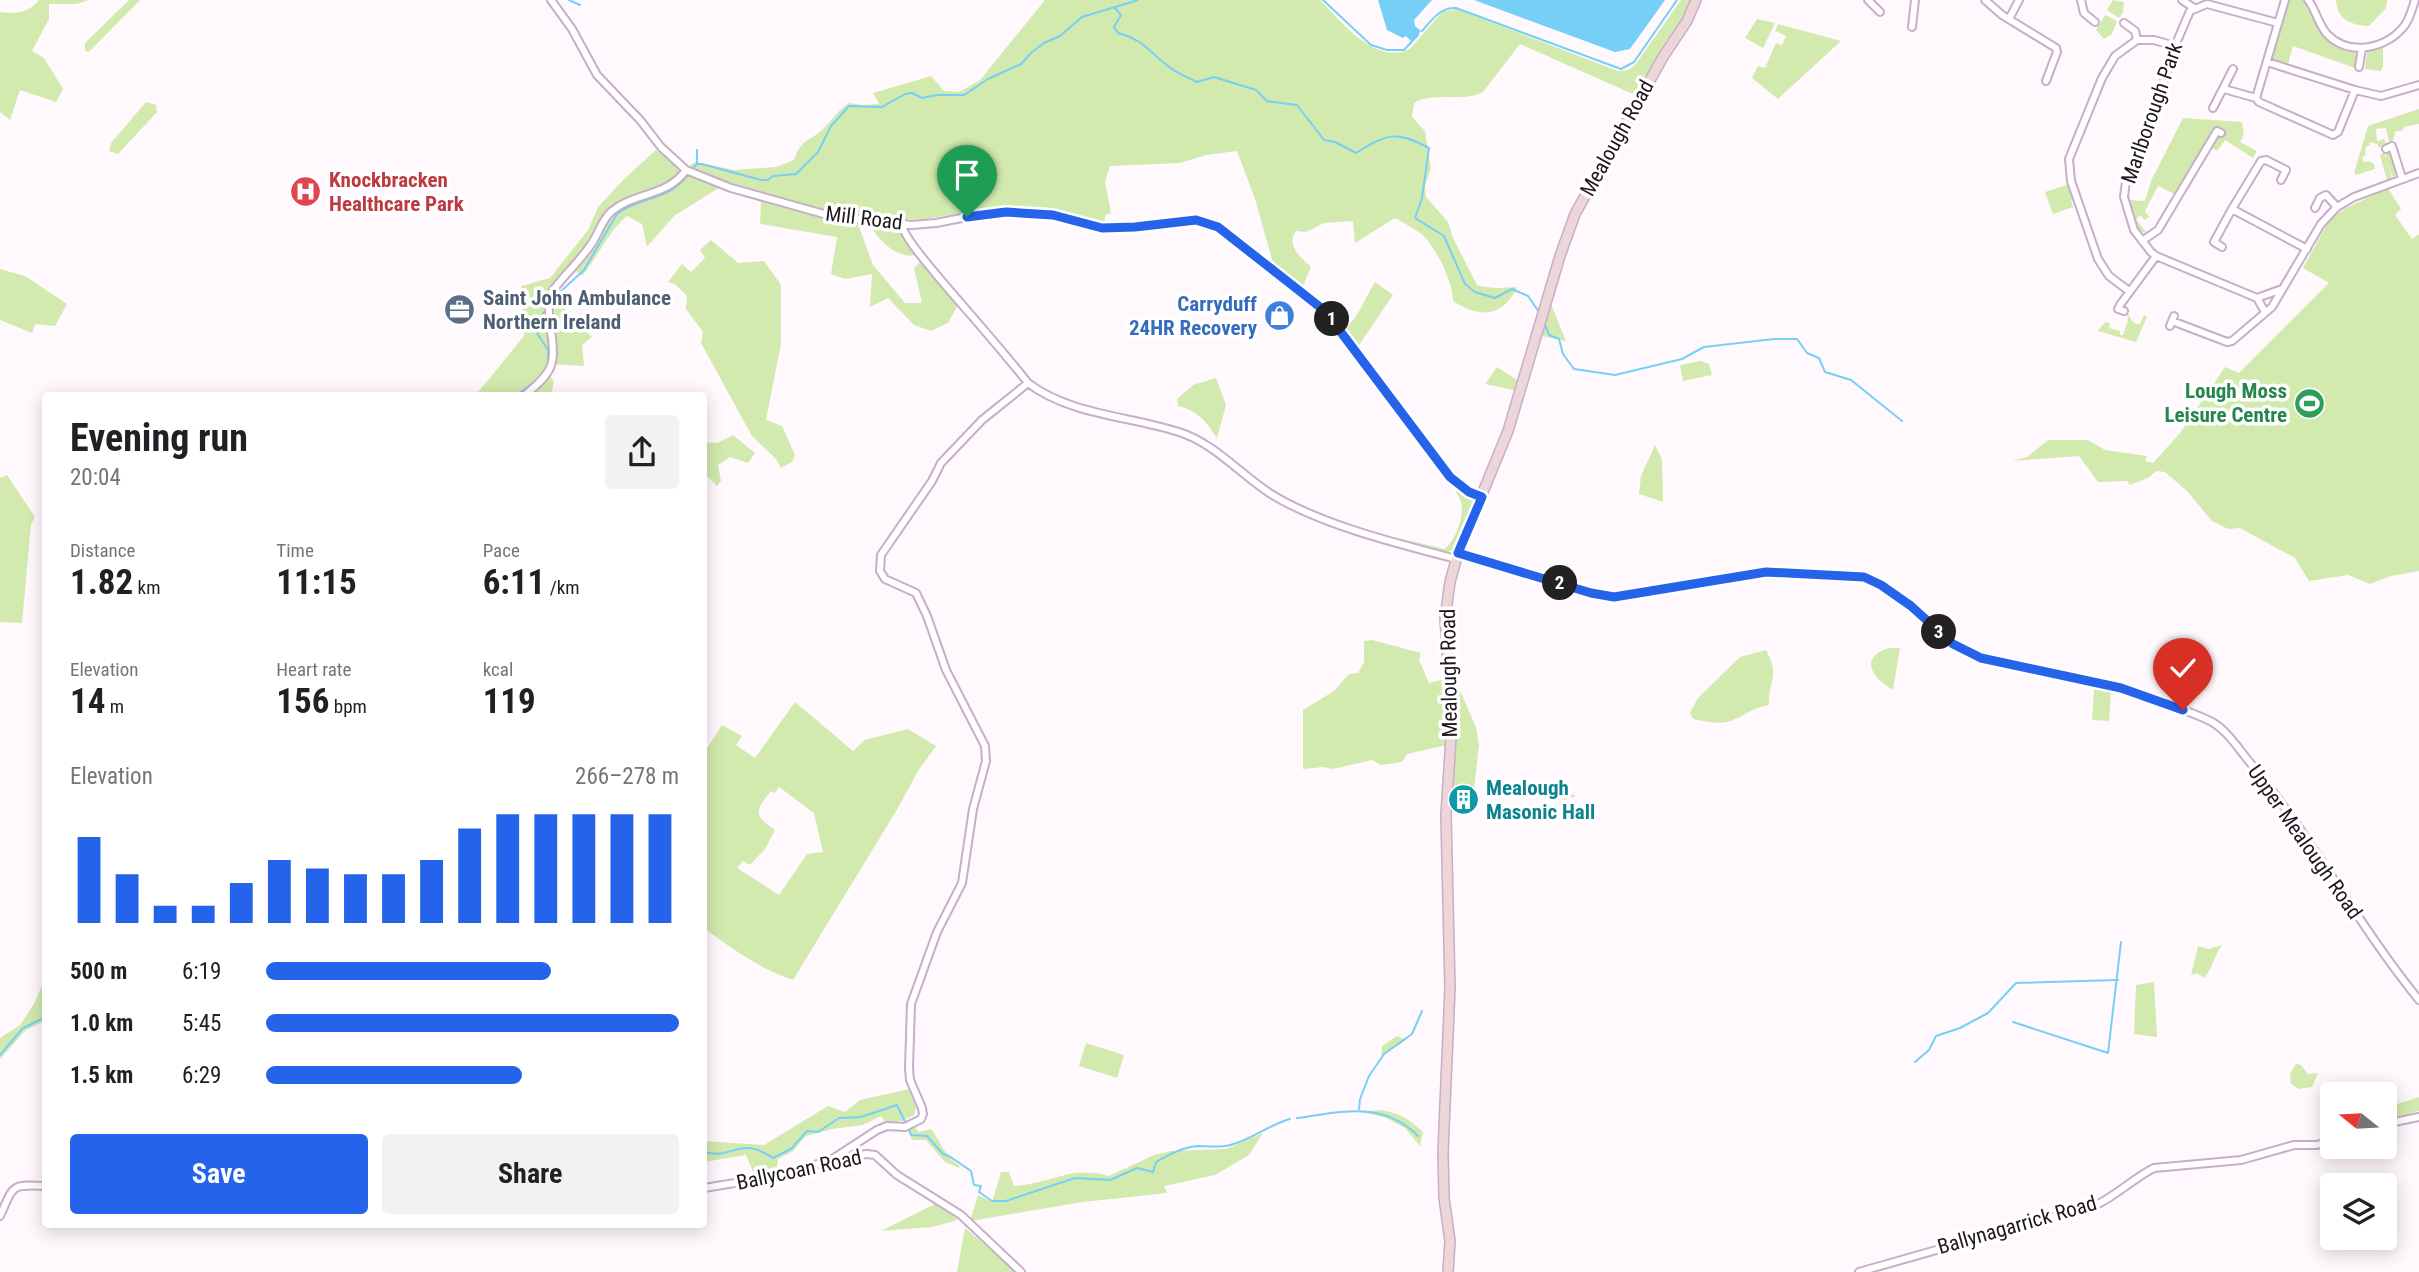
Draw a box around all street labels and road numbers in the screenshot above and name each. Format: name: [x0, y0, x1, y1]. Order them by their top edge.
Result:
street label: Marlborough Park: [2117, 39, 2188, 187]
street label: Mealough Road: [1575, 76, 1659, 200]
street label: Mill Road: [824, 201, 904, 235]
street label: Mealough Road: [1436, 608, 1462, 738]
street label: Upper Mealough Road: [2243, 760, 2367, 924]
street label: Ballycoan Road: [734, 1145, 864, 1195]
street label: Ballynagarrick Road: [1935, 1191, 2099, 1259]

